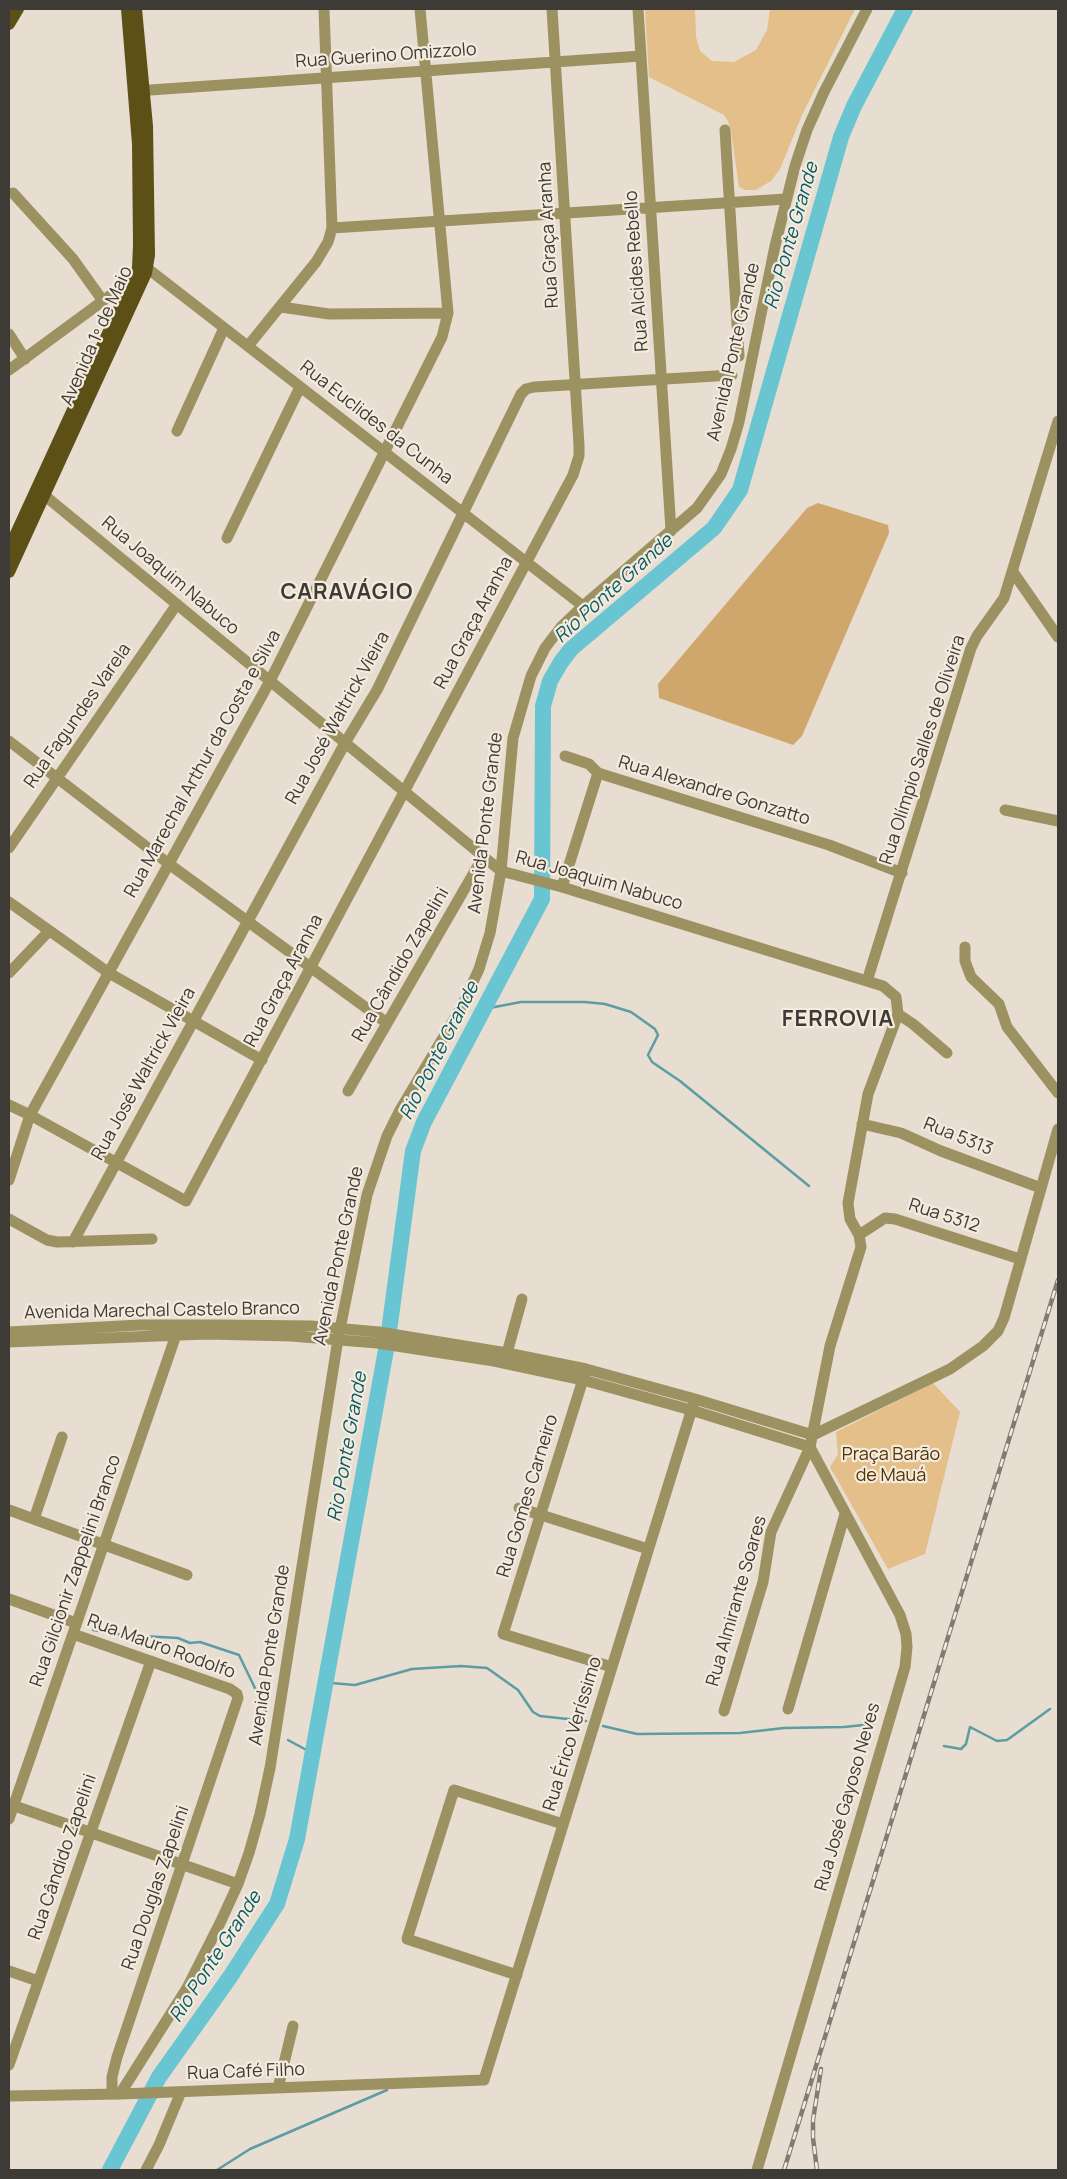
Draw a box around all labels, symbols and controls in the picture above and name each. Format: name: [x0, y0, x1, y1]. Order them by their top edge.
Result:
street label: Rua Guerino Omizzolo: [295, 39, 477, 73]
water label: Rio Ponte Grande: [760, 160, 824, 312]
street label: Rua Graça Aranha: [534, 161, 564, 309]
street label: Rua Alcides Rebello: [621, 190, 653, 352]
street label: Avenida Ponte Grande: [703, 261, 765, 443]
street label: Avenida 1º de Maio: [57, 263, 137, 409]
street label: Rua Euclides da Cunha: [295, 357, 457, 489]
street label: Rua Joaquim Nabuco: [97, 512, 243, 640]
water label: Rio Ponte Grande: [550, 530, 678, 648]
street label: Rua Graça Aranha: [430, 553, 518, 693]
district label: CARAVÁGIO: [279, 580, 415, 606]
street label: Rua Marechal Arthur da Costa e Silva: [120, 626, 286, 902]
street label: Rua José Waltrick Vieira: [281, 628, 395, 808]
street label: Rua Olímpio Salles de Oliveira: [876, 632, 970, 868]
street label: Rua Fagundes Varela: [20, 640, 136, 792]
street label: Avenida Ponte Grande: [464, 731, 508, 915]
street label: Rua Alexandre Gonzatto: [616, 752, 812, 830]
street label: Rua Joaquim Nabuco: [513, 847, 685, 915]
street label: Rua Cândido Zapelini: [348, 884, 454, 1046]
street label: Rua Graça Aranha: [240, 911, 328, 1051]
water label: Rio Ponte Grande: [395, 978, 485, 1124]
street label: Rua José Waltrick Vieira: [87, 984, 201, 1164]
district label: FERROVIA: [781, 1007, 895, 1033]
street label: Rua 5313: [920, 1113, 996, 1161]
street label: Avenida Ponte Grande: [309, 1164, 369, 1348]
street label: Rua 5312: [906, 1194, 982, 1238]
street label: Avenida Marechal Castelo Branco: [24, 1298, 300, 1324]
water label: Rio Ponte Grande: [324, 1370, 372, 1524]
street label: Rua Gomes Carneiro: [493, 1412, 563, 1580]
park label: Praça Barão de Mauá: [842, 1444, 940, 1486]
street label: Rua Gilcionir Zappelini Branco: [26, 1452, 126, 1690]
street label: Rua Almirante Soares: [702, 1513, 772, 1689]
street label: Avenida Ponte Grande: [245, 1563, 295, 1747]
street label: Rua Mauro Rodolfo: [84, 1610, 238, 1684]
street label: Rua Érico Veríssimo: [539, 1654, 607, 1814]
street label: Rua José Gayoso Neves: [811, 1700, 885, 1894]
street label: Rua Cândido Zapelini: [24, 1771, 102, 1943]
street label: Rua Douglas Zapelini: [118, 1803, 194, 1973]
water label: Rio Ponte Grande: [165, 1887, 267, 2027]
street label: Rua Café Filho: [187, 2059, 305, 2085]

